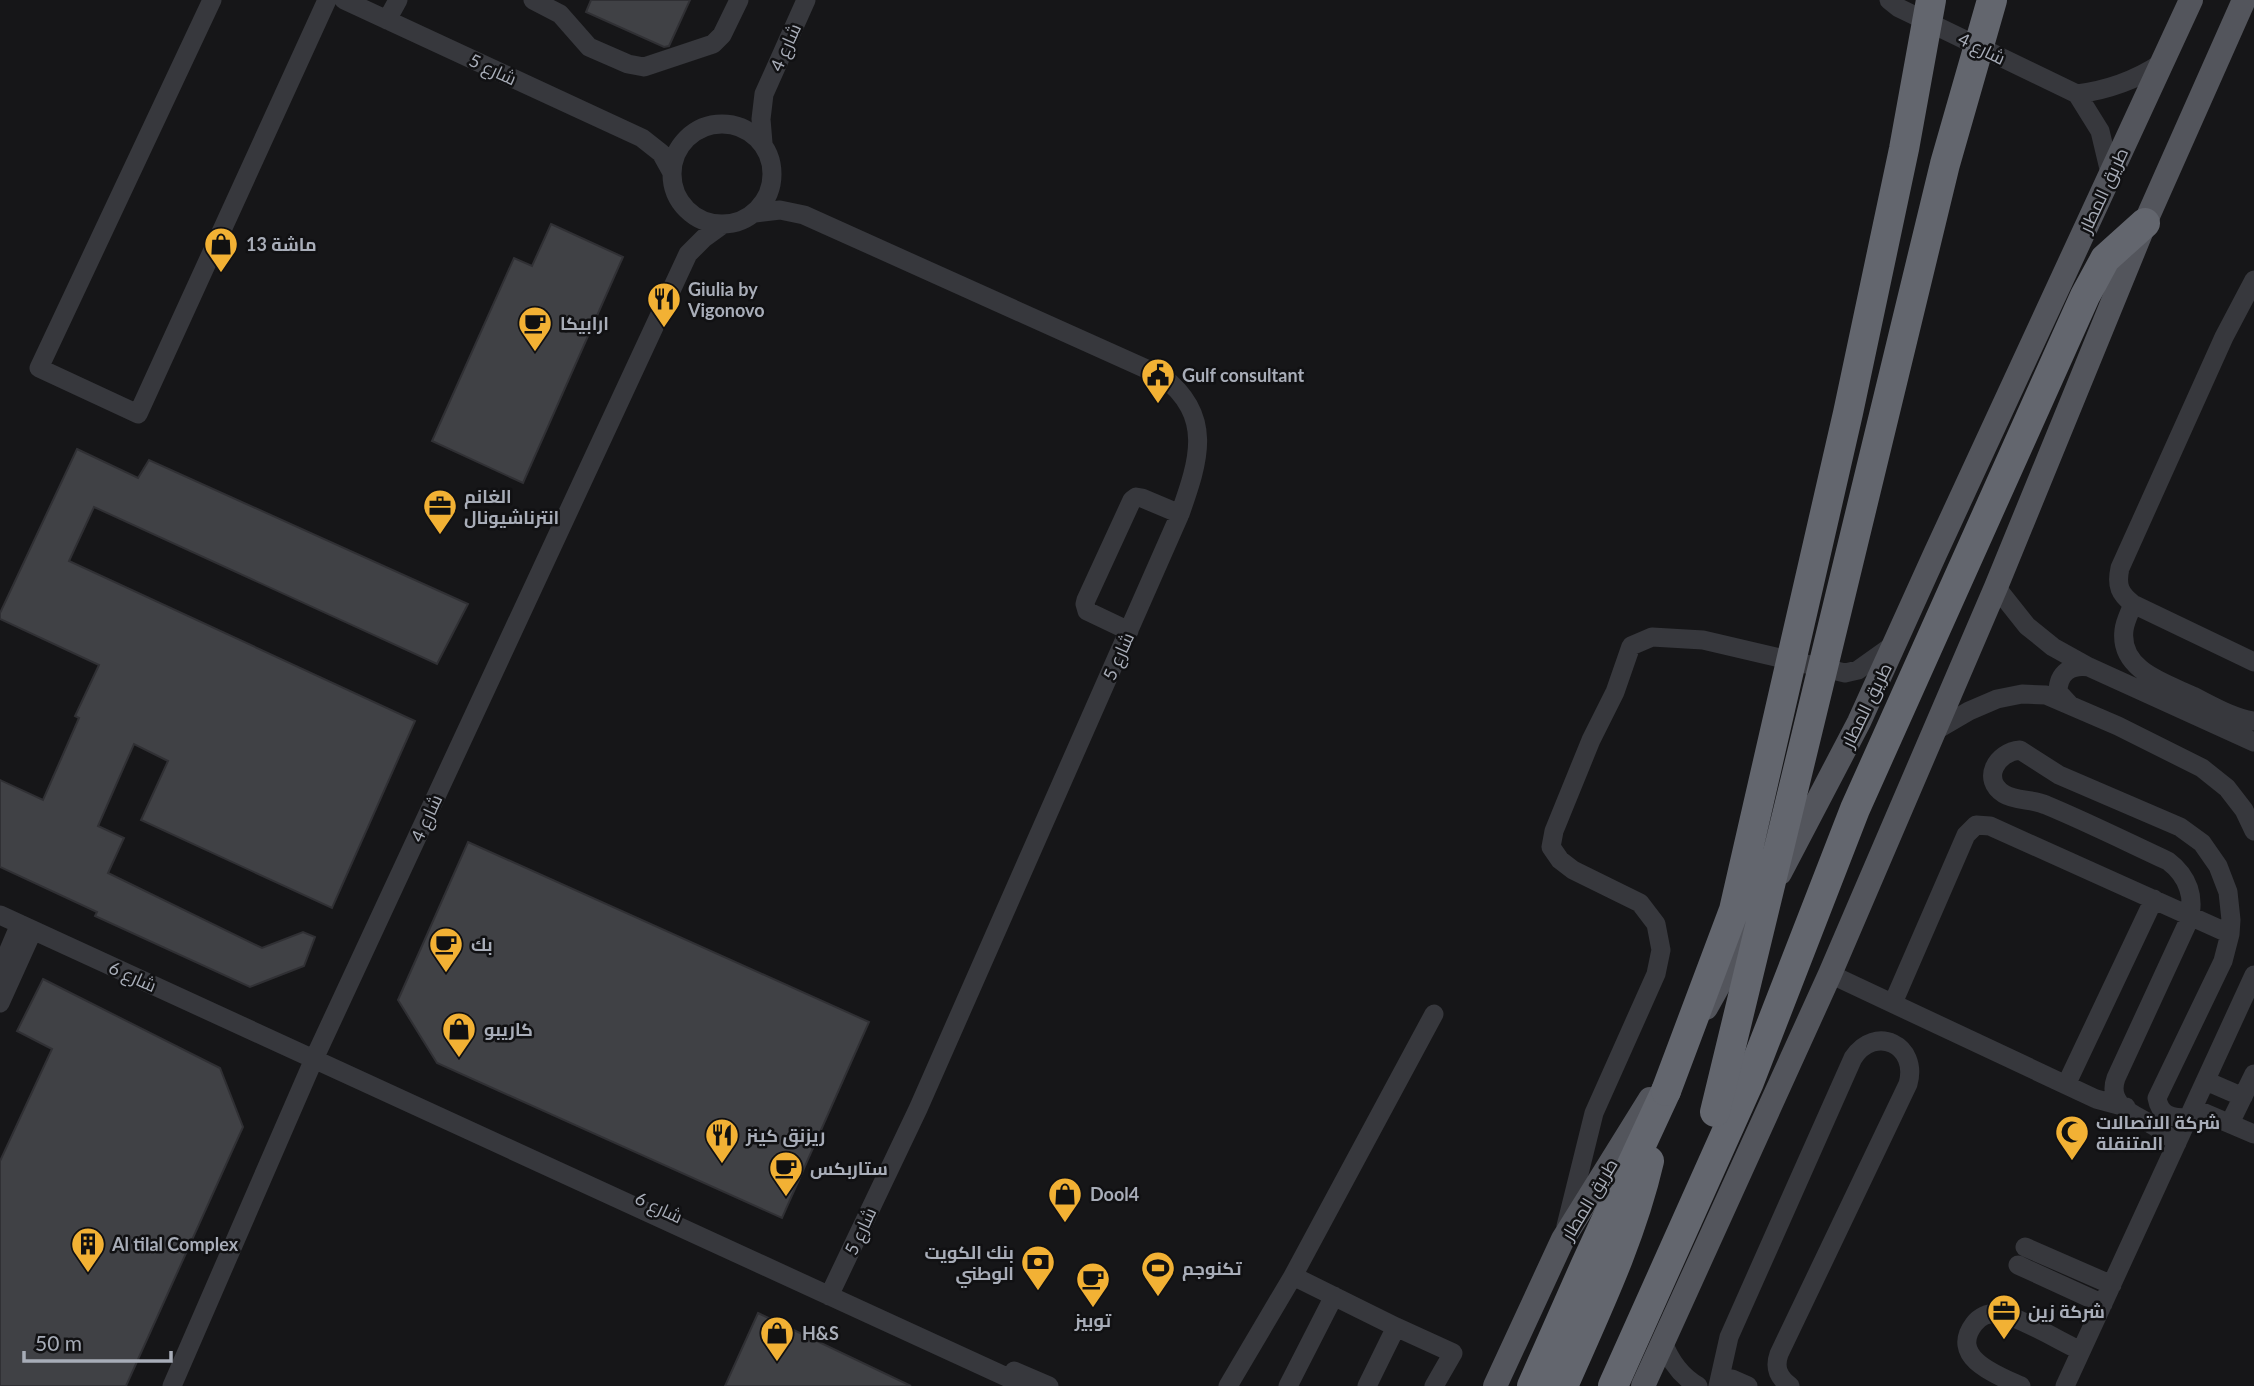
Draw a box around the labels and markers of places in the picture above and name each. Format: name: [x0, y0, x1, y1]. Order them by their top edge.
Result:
shop icon: ماشة 13: [202, 225, 240, 274]
place label: ماشة 13: [246, 233, 317, 255]
place label: Giulia by Vigonovo: [687, 278, 765, 321]
restaurant icon: Giulia by Vigonovo: [645, 280, 683, 329]
cafe icon: ارابيكا: [516, 304, 554, 353]
place label: ارابيكا: [560, 312, 609, 334]
public building icon: Gulf consultant: [1139, 356, 1177, 405]
place label: Gulf consultant: [1182, 364, 1304, 386]
place label: الغانم انترناشيونال: [464, 485, 559, 529]
office icon: الغانم انترناشيونال: [421, 487, 459, 536]
cafe icon: بك: [427, 925, 465, 974]
place label: بك: [471, 933, 493, 955]
shop icon: كاريبو: [440, 1010, 478, 1059]
place label: كاريبو: [484, 1018, 533, 1041]
place label: شركة الاتصالات المتنقلة: [2096, 1111, 2220, 1154]
mosque icon: شركة الاتصالات المتنقلة: [2053, 1113, 2091, 1162]
restaurant icon: ريزنق كينز: [703, 1116, 741, 1165]
place label: ريزنق كينز: [745, 1124, 825, 1147]
cafe icon: ستاربكس: [767, 1149, 805, 1198]
place label: ستاربكس: [810, 1157, 888, 1180]
shop icon: Dool4: [1046, 1175, 1084, 1224]
place label: Dool4: [1090, 1183, 1139, 1205]
building icon: Al tilal Complex: [69, 1225, 107, 1274]
place label: Al tilal Complex: [111, 1233, 239, 1255]
place label: بنك الكويت الوطني: [924, 1241, 1014, 1289]
bank icon: بنك الكويت الوطني: [1019, 1243, 1057, 1292]
sports icon: تكنوجم: [1139, 1249, 1177, 1298]
place label: تكنوجم: [1182, 1257, 1242, 1281]
cafe icon: توبيز: [1074, 1260, 1112, 1309]
office icon: شركة زين: [1985, 1292, 2023, 1341]
place label: شركة زين: [2028, 1300, 2105, 1323]
place label: توبيز: [1074, 1309, 1112, 1332]
shop icon: H&S: [758, 1314, 796, 1363]
place label: H&S: [802, 1322, 839, 1344]

